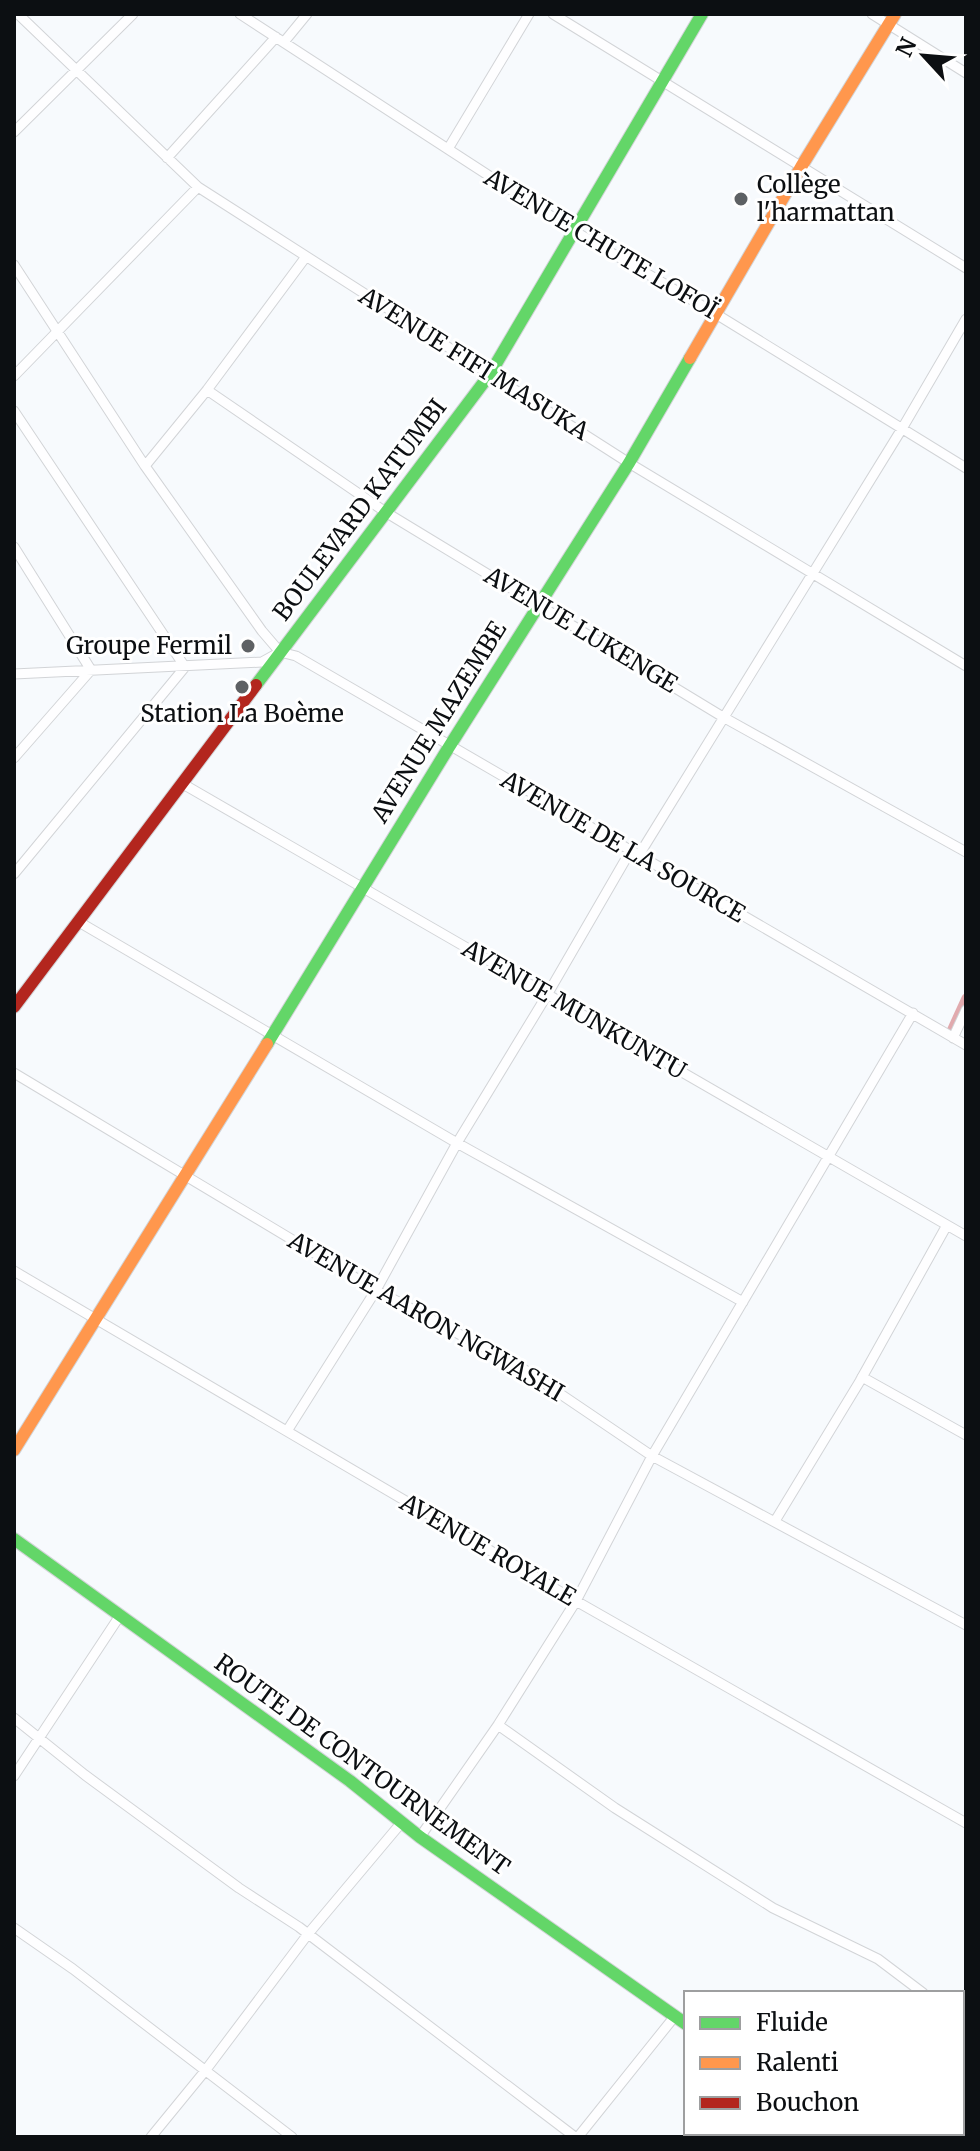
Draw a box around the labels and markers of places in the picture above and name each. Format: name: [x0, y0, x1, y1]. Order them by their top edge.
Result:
place label: Collège l'harmattan: [757, 169, 895, 228]
marker: Collège l'harmattan: [732, 190, 750, 208]
place label: Groupe Fermil: [66, 630, 232, 661]
marker: Groupe Fermil: [239, 637, 257, 655]
marker: Station La Boème: [233, 678, 251, 696]
place label: Station La Boème: [140, 698, 344, 729]

